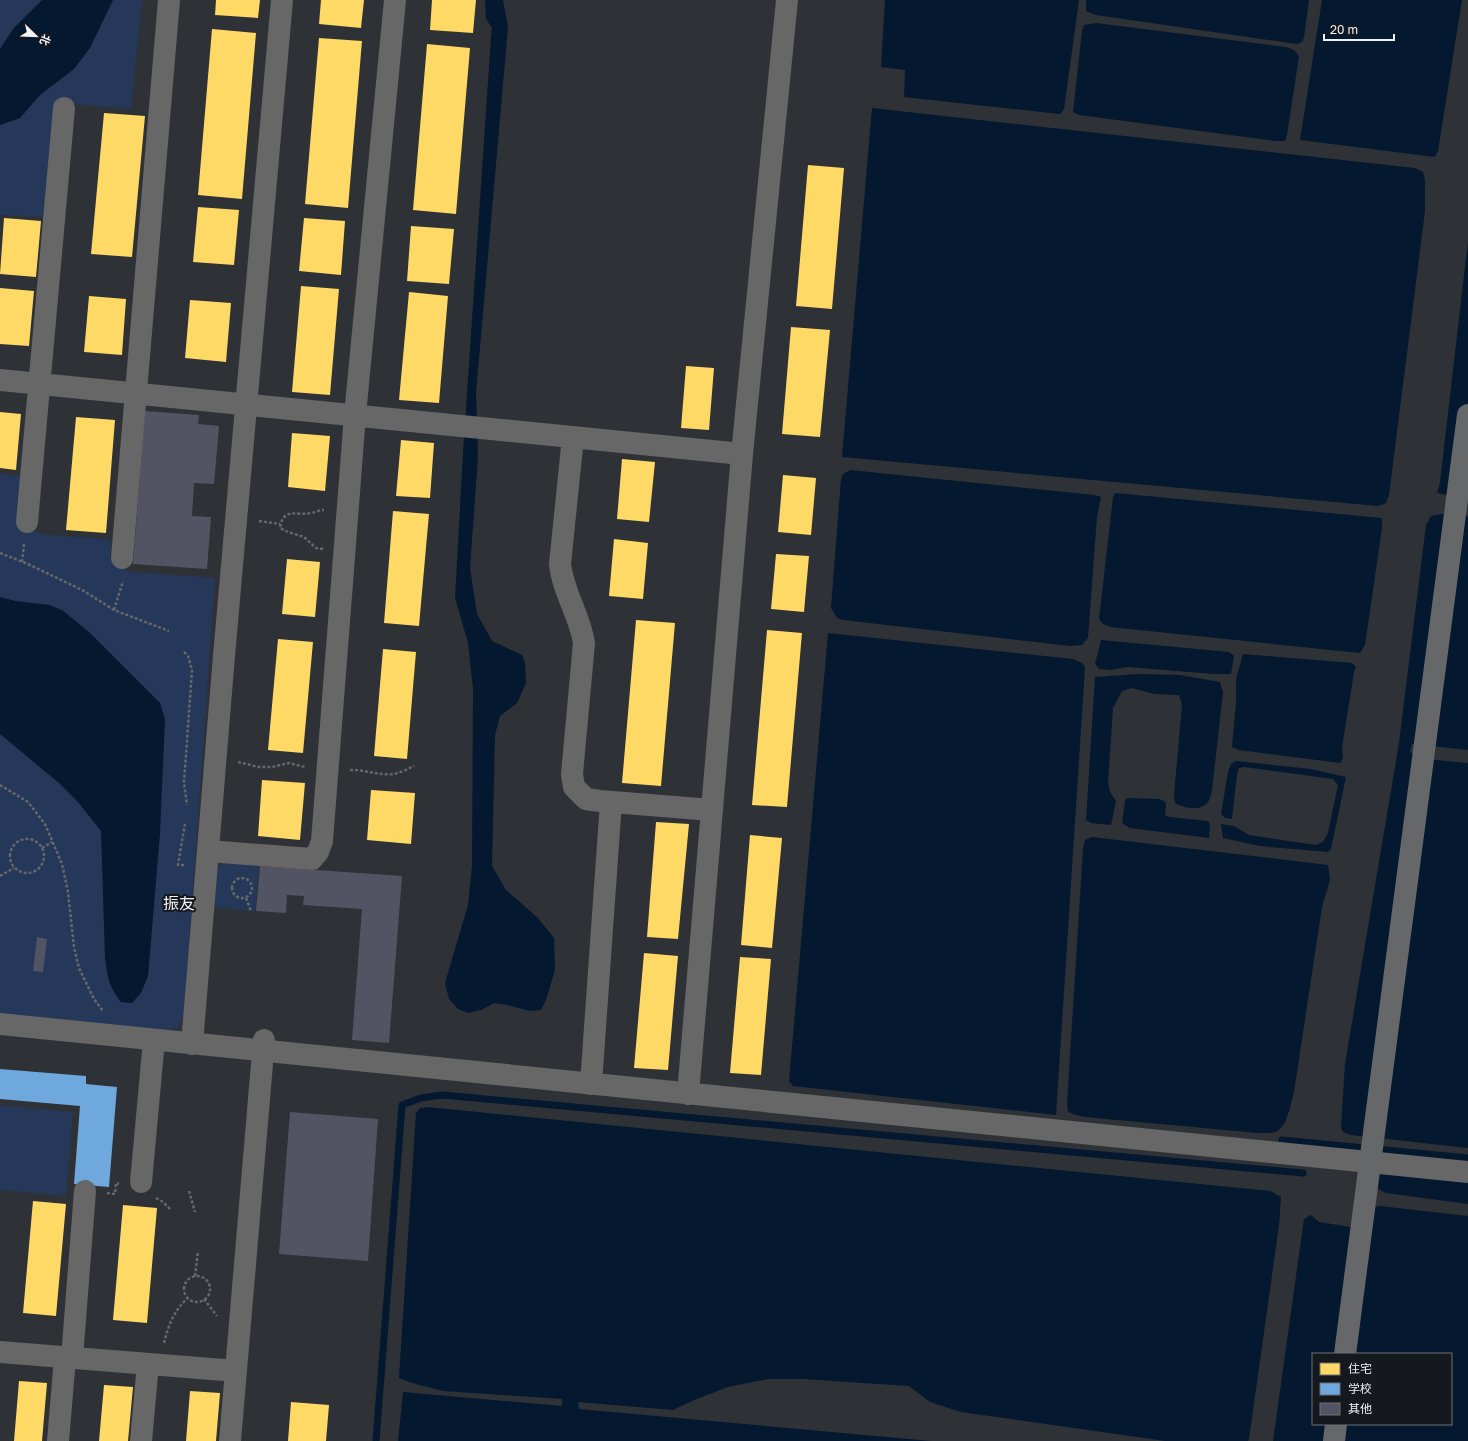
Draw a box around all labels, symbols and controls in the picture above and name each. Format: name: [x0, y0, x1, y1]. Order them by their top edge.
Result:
north arrow: [16, 16, 56, 56]
scale bar: [1324, 16, 1394, 42]
text: 20 m: [1330, 22, 1358, 37]
text: 北: [38, 33, 54, 48]
district label: 振友: [163, 893, 195, 913]
legend: [1312, 1353, 1452, 1425]
text: 住宅: [1348, 1361, 1372, 1376]
text: 学校: [1348, 1381, 1372, 1396]
text: 其他: [1348, 1401, 1372, 1416]

